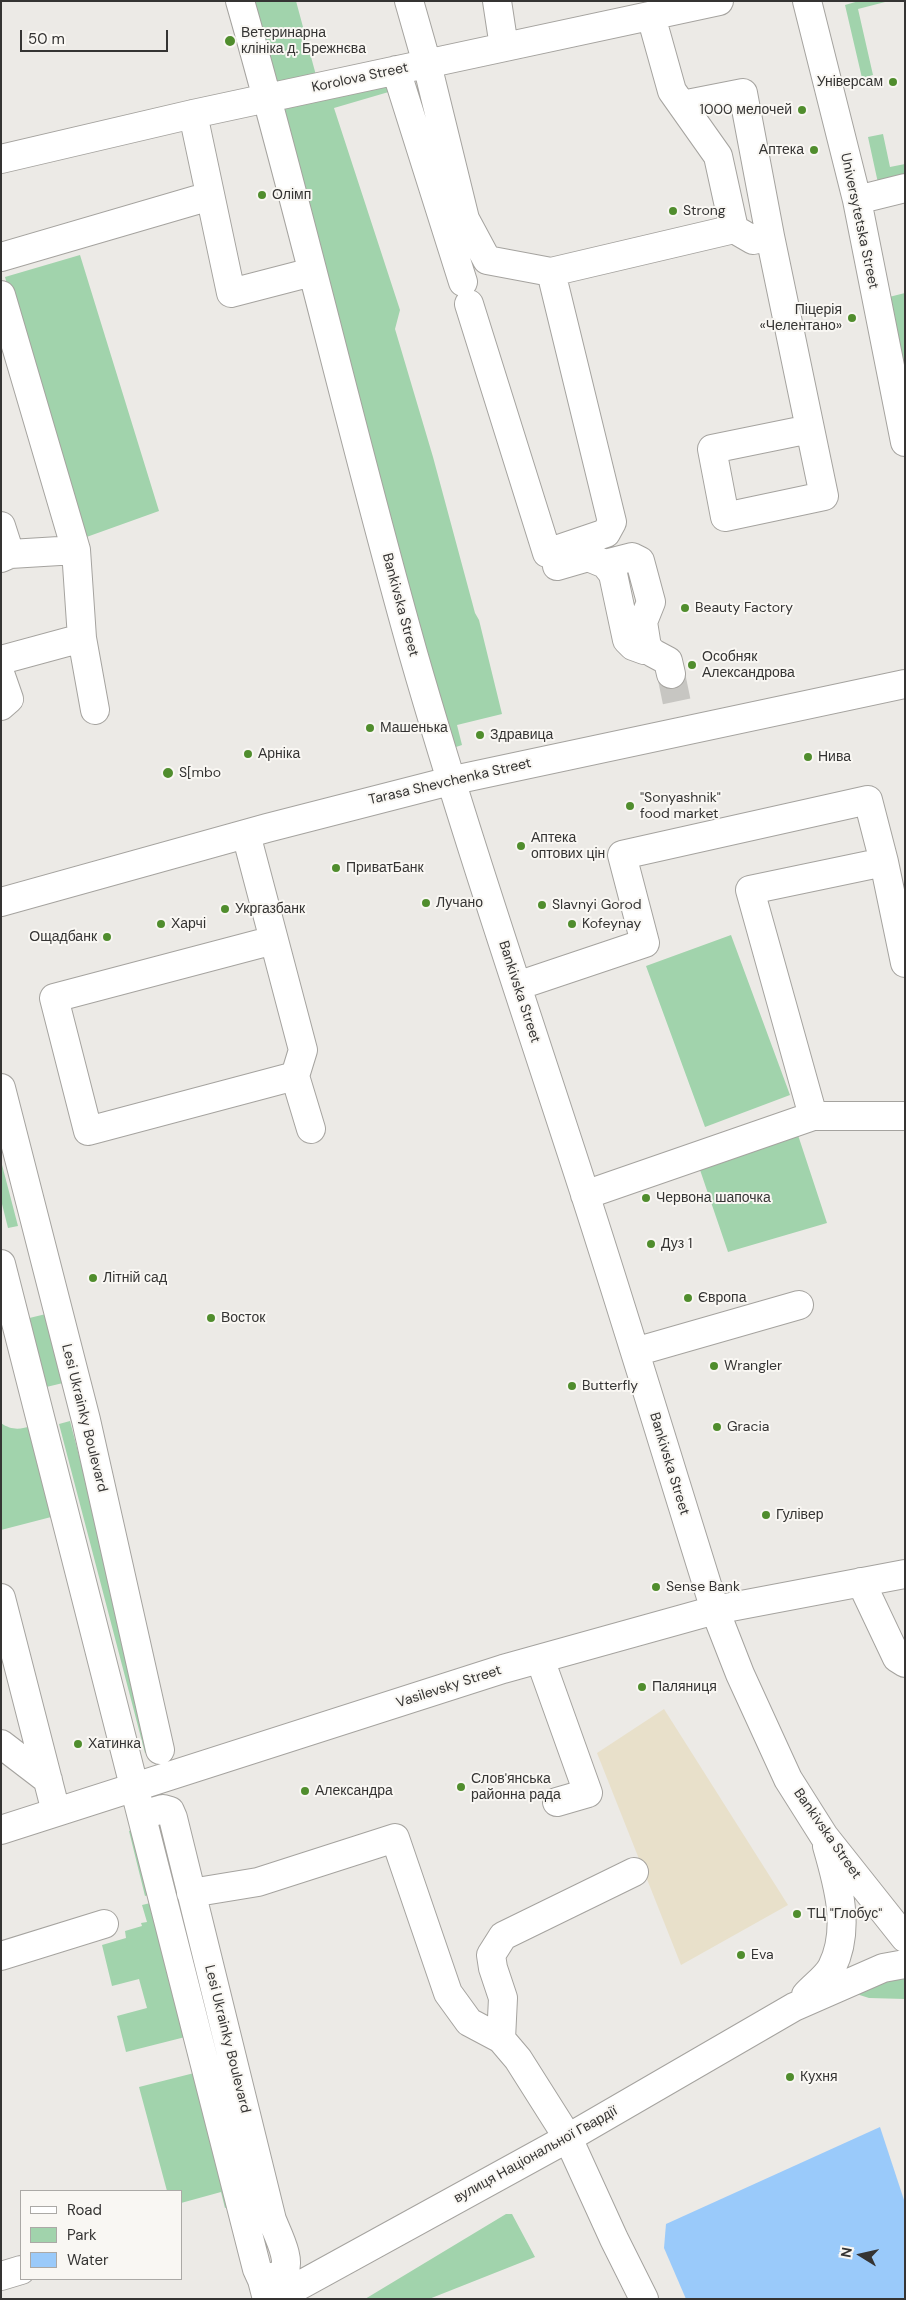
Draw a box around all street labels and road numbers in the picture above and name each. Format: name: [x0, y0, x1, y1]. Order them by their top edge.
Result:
street label: Korolova Street: [310, 60, 410, 96]
street label: Universytetska Street: [836, 151, 882, 291]
street label: Bankivska Street: [378, 551, 422, 659]
street label: Tarasa Shevchenka Street: [367, 755, 533, 809]
street label: Bankivska Street: [495, 939, 543, 1045]
street label: Lesi Ukrainky Boulevard: [57, 1342, 111, 1494]
street label: Bankivska Street: [645, 1411, 693, 1517]
street label: Vasilevsky Street: [394, 1662, 504, 1712]
street label: Bankivska Street: [790, 1786, 864, 1882]
street label: Lesi Ukrainky Boulevard: [200, 1963, 254, 2115]
street label: вулиця Національної Гвардії: [451, 2103, 621, 2207]

